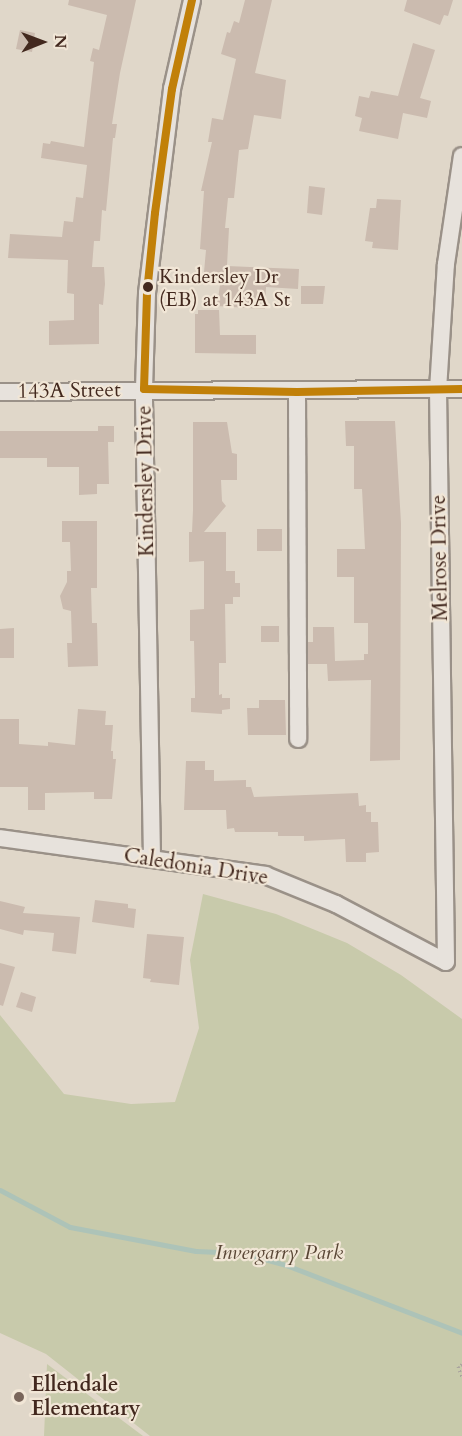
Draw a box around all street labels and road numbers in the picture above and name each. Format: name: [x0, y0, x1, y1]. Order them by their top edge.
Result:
street label: 143A Street: [17, 377, 121, 405]
street label: Kindersley Drive: [132, 405, 160, 557]
street label: Melrose Drive: [426, 494, 454, 622]
street label: Caledonia Drive: [122, 843, 270, 891]

